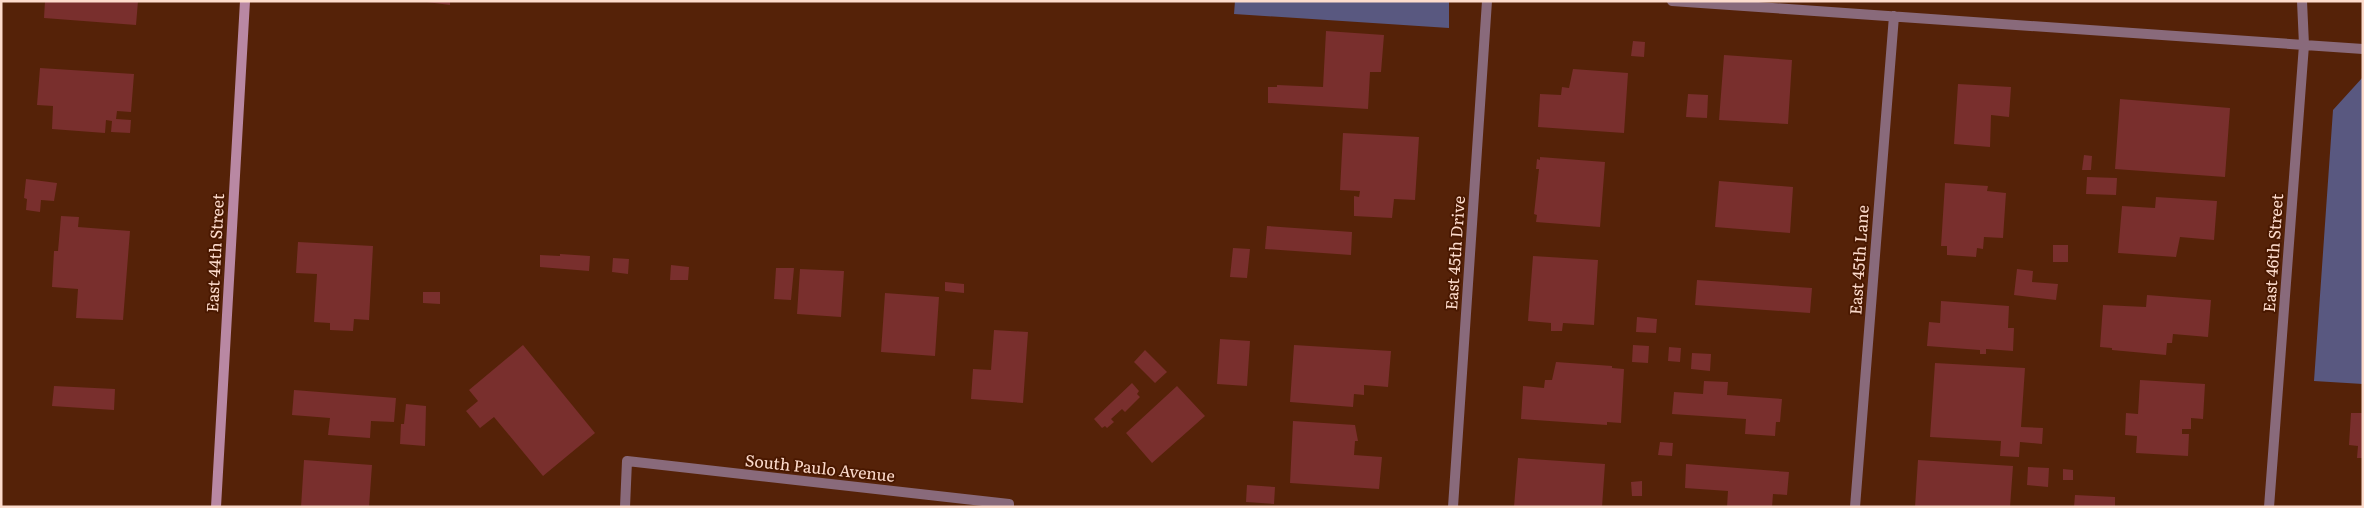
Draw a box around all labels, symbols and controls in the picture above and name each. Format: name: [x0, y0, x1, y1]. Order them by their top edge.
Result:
street label: East 44th Street: [199, 192, 229, 313]
street label: East 46th Street: [2256, 192, 2288, 313]
street label: East 45th Drive: [1438, 195, 1470, 311]
street label: East 45th Lane: [1842, 204, 1874, 316]
street label: South Paulo Avenue: [744, 447, 896, 487]

